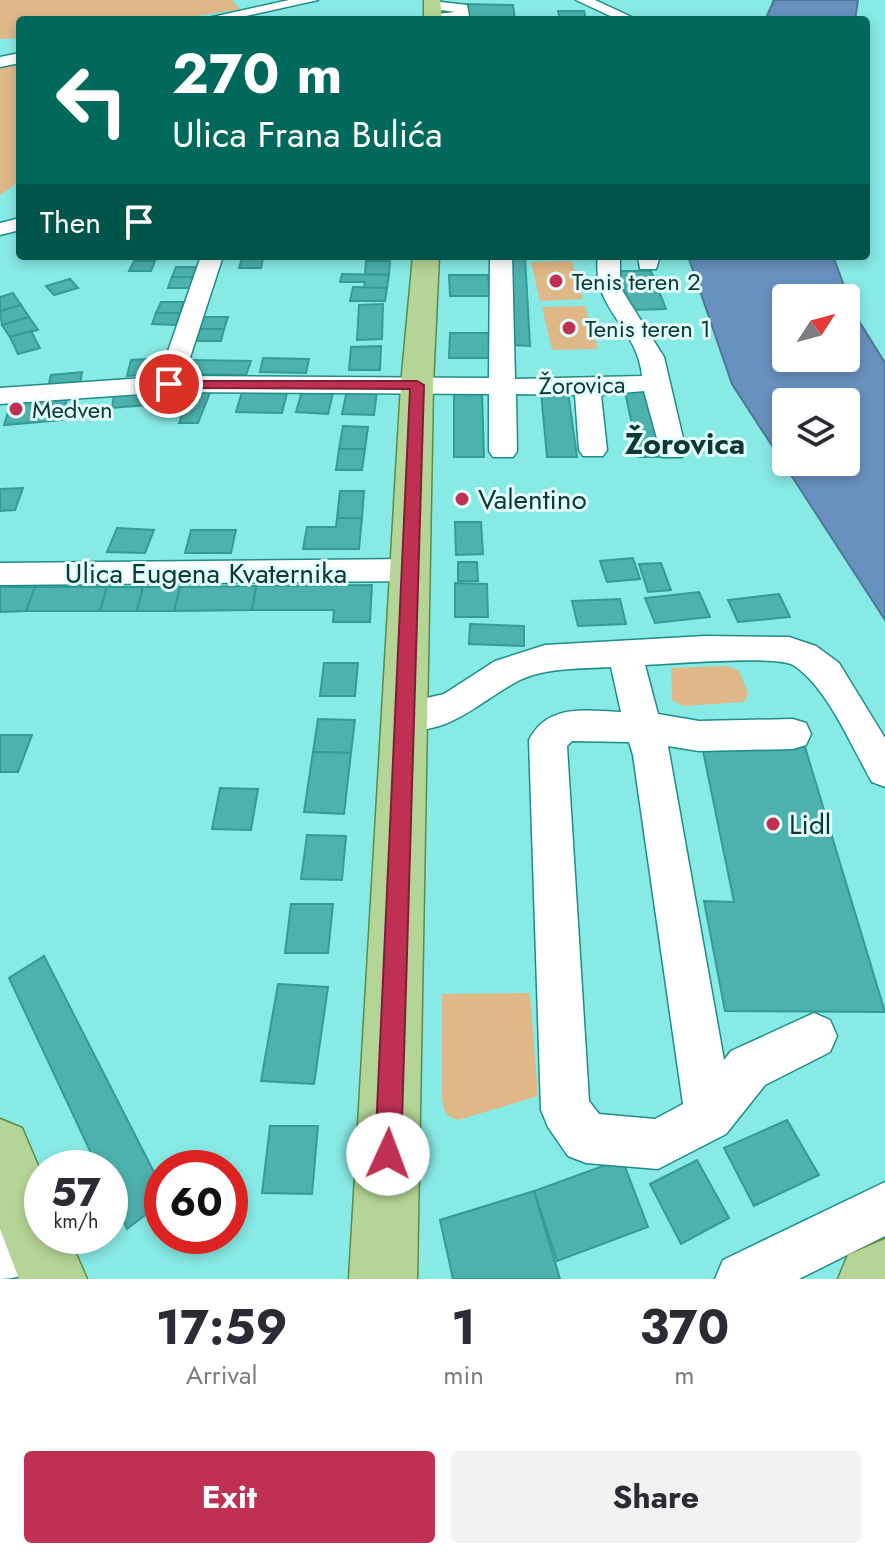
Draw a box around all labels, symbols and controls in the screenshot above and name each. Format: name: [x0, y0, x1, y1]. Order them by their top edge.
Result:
text: 270 m: [172, 33, 342, 114]
icon: left: [40, 48, 144, 152]
text: Ulica Frana Bulića: [172, 108, 443, 160]
icon: arrive: [117, 200, 161, 244]
text: Then: [40, 201, 101, 244]
place label: Tenis teren 2: [572, 264, 701, 299]
marker: Tenis teren 2: [547, 272, 565, 290]
north arrow: [772, 284, 860, 372]
map controls: [772, 284, 860, 476]
place label: Tenis teren 1: [585, 311, 711, 346]
marker: Tenis teren 1: [560, 319, 578, 337]
pin: [135, 350, 203, 418]
icon: arrive: [147, 362, 191, 406]
street label: Žorovica: [538, 367, 626, 403]
button: layers: [772, 388, 860, 476]
place label: Medven: [32, 392, 113, 427]
marker: Medven: [7, 400, 25, 418]
district label: Žorovica: [625, 422, 745, 465]
place label: Valentino: [478, 479, 587, 520]
marker: Valentino: [453, 490, 471, 508]
street label: Ulica Eugena Kvaternika: [65, 553, 347, 594]
place label: Lidl: [789, 804, 831, 845]
marker: Lidl: [764, 815, 782, 833]
position arrow: [346, 1112, 430, 1196]
speed limit sign: 60: [144, 1150, 248, 1254]
text: 57: [51, 1163, 101, 1221]
text: km/h: [53, 1207, 99, 1236]
text: 17:59: [156, 1293, 288, 1362]
text: 1: [451, 1293, 476, 1362]
text: 370: [640, 1293, 729, 1362]
text: Arrival: [186, 1356, 257, 1394]
text: min: [443, 1356, 484, 1394]
text: m: [674, 1356, 695, 1394]
button: Exit: [24, 1451, 435, 1543]
button: Share: [451, 1451, 861, 1543]

